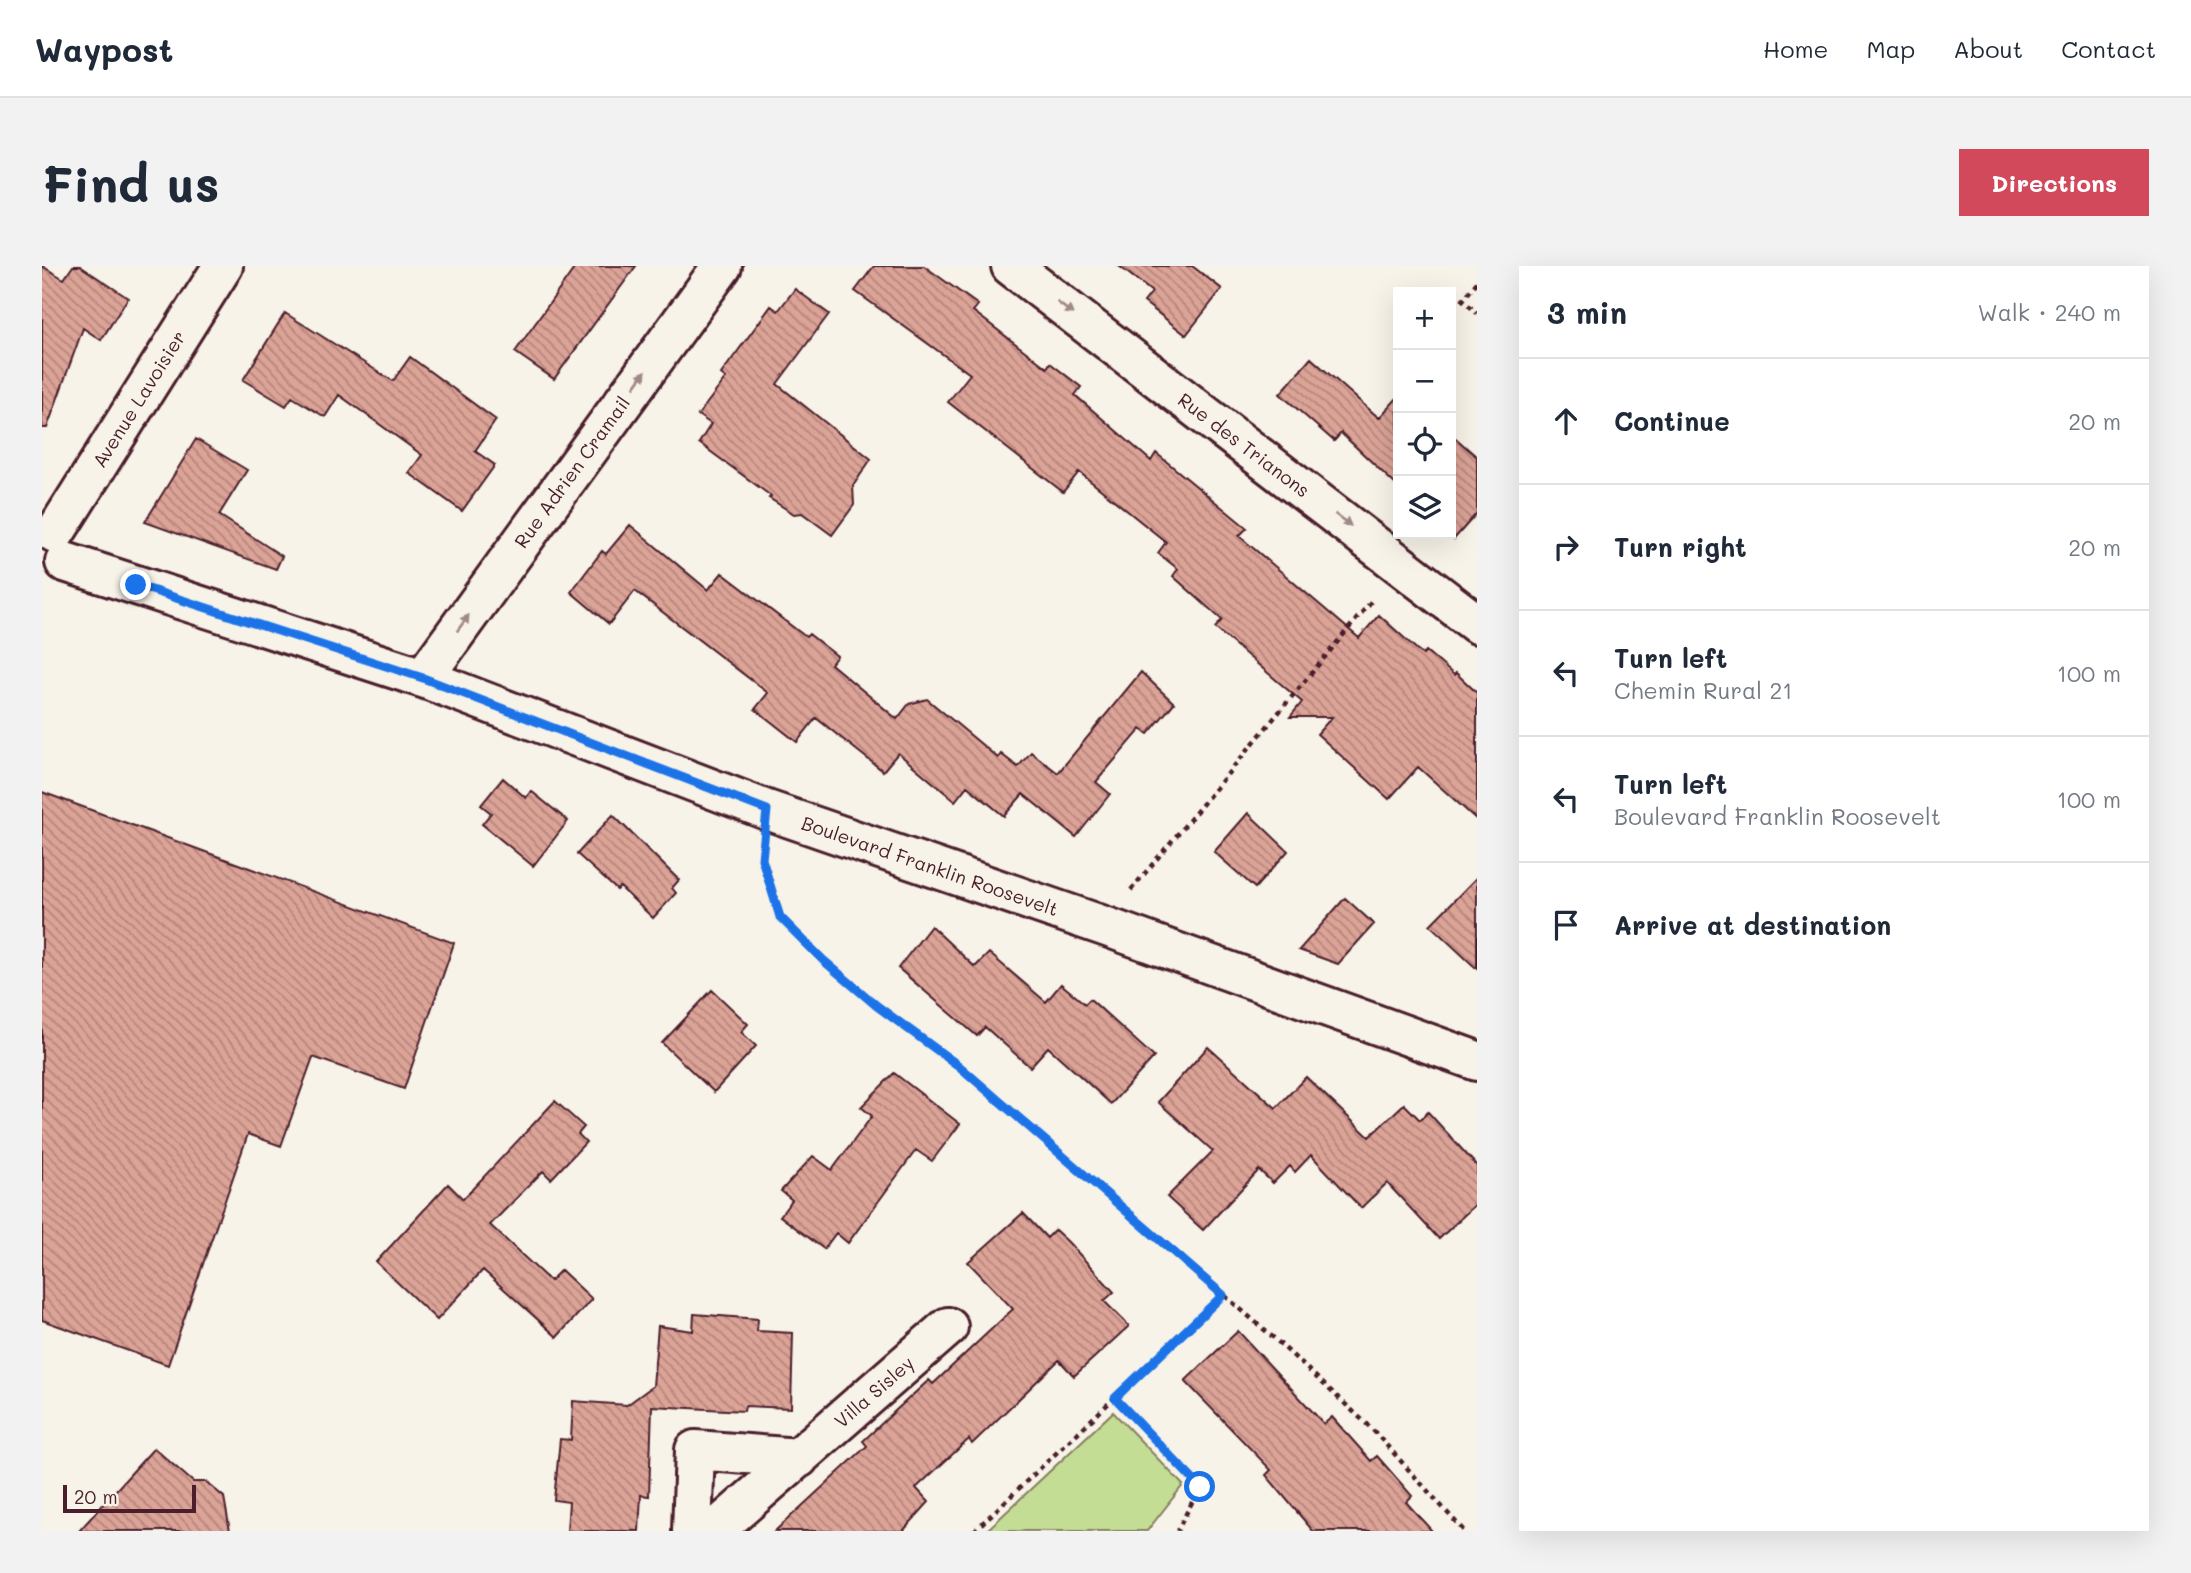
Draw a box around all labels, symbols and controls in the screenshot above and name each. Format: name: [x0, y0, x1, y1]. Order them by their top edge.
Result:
text: Waypost: [35, 27, 173, 70]
text: Home: [1763, 33, 1828, 64]
text: Map: [1866, 33, 1915, 64]
text: About: [1953, 33, 2023, 64]
text: Contact: [2061, 33, 2156, 64]
button: Directions: [1959, 149, 2149, 216]
text: Find us: [42, 151, 220, 214]
map controls: [1393, 287, 1456, 539]
button: +: [1393, 287, 1456, 350]
text: 3 min: [1547, 292, 1627, 332]
text: Walk · 240 m: [1978, 297, 2121, 327]
one-way arrow: [1056, 300, 1074, 314]
street label: Avenue Lavoisier: [86, 325, 191, 472]
button: −: [1393, 350, 1456, 413]
one-way arrow: [632, 370, 646, 388]
street label: Rue des Trianons: [1173, 387, 1315, 502]
street label: Rue Adrien Cramail: [508, 391, 635, 553]
icon: ahead: [1547, 402, 1585, 440]
text: Continue: [1614, 404, 1730, 438]
text: 20 m: [2068, 406, 2121, 436]
button: locate: [1393, 413, 1456, 476]
button: layers: [1393, 476, 1456, 539]
one-way arrow: [1334, 513, 1352, 527]
icon: right: [1547, 528, 1585, 566]
text: Turn right: [1614, 530, 1747, 564]
text: 20 m: [2068, 532, 2121, 562]
route end: [120, 569, 151, 600]
one-way arrow: [456, 614, 470, 632]
text: Turn left: [1614, 641, 1727, 675]
icon: left: [1547, 654, 1585, 692]
text: 100 m: [2057, 658, 2121, 688]
text: Chemin Rural 21: [1614, 675, 1793, 705]
text: Turn left: [1614, 767, 1727, 801]
icon: left: [1547, 780, 1585, 818]
text: 100 m: [2057, 784, 2121, 814]
text: Boulevard Franklin Roosevelt: [1614, 801, 1941, 831]
street label: Boulevard Franklin Roosevelt: [798, 810, 1062, 921]
icon: arrive: [1547, 906, 1585, 944]
text: Arrive at destination: [1614, 908, 1891, 942]
street label: Villa Sisley: [829, 1350, 919, 1433]
route start: [1184, 1471, 1215, 1502]
scale bar: [63, 1482, 196, 1514]
text: 20 m: [74, 1484, 118, 1509]

